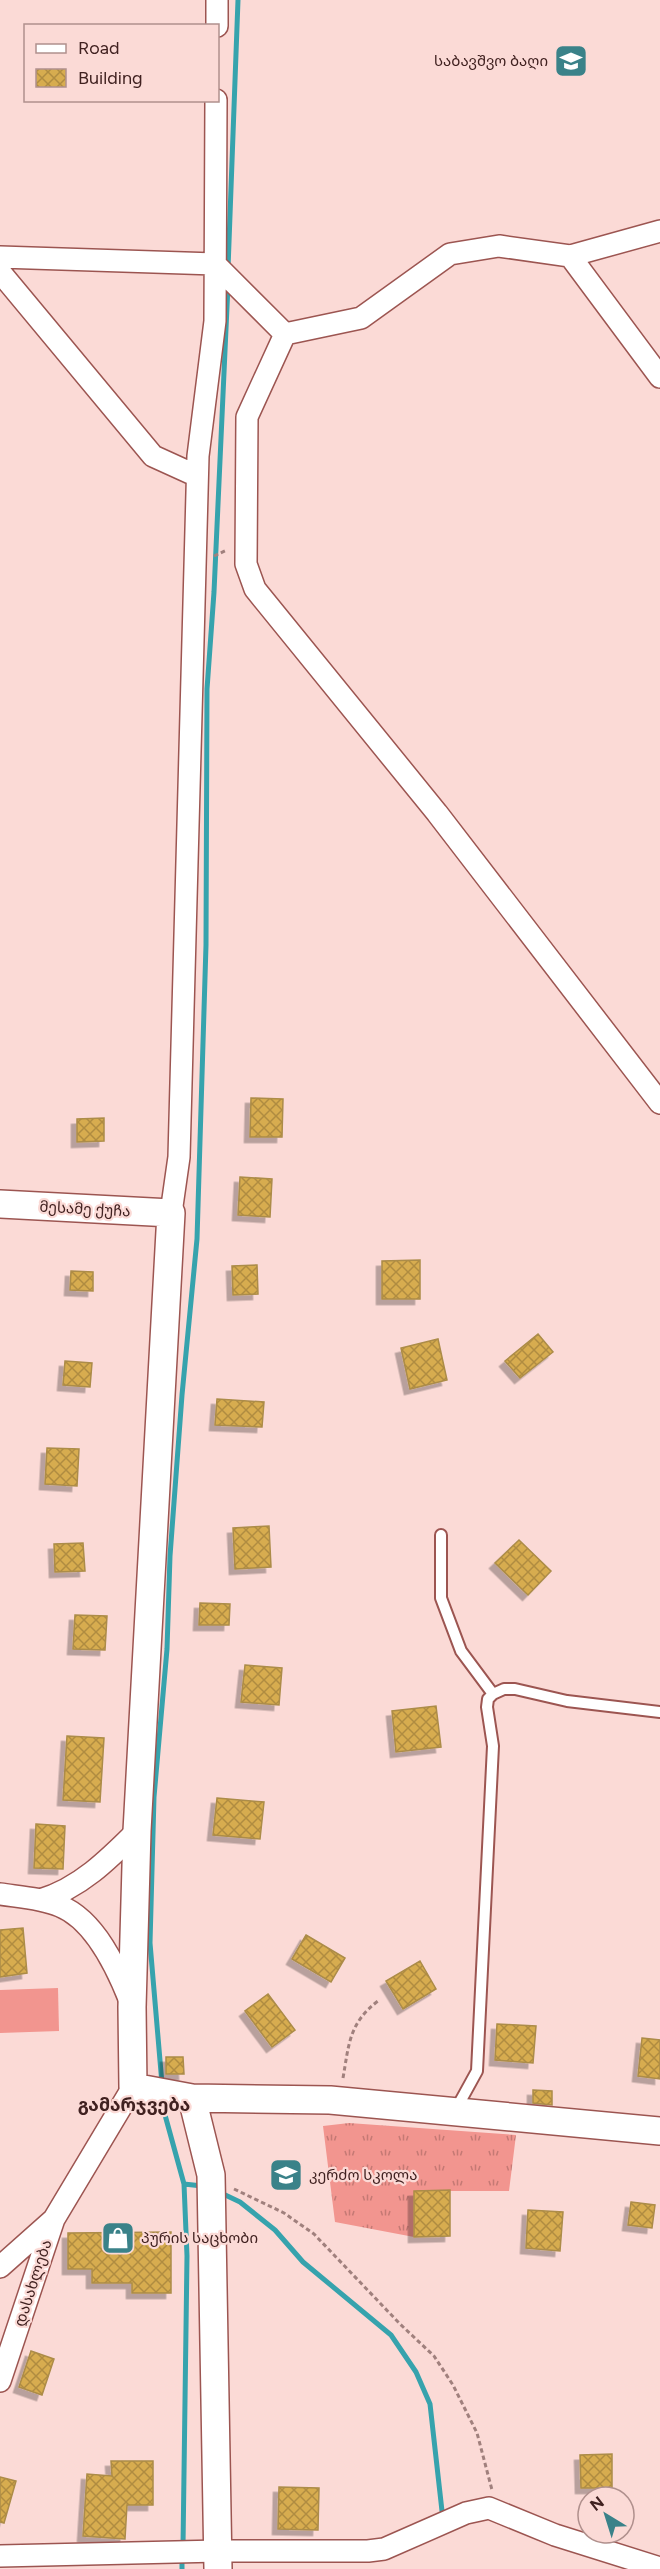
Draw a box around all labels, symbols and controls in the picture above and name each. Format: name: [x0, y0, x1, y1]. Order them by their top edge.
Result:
legend: [24, 24, 219, 102]
text: Road: [78, 37, 119, 59]
school or university icon: საბავშვო ბაღი: [553, 43, 589, 79]
place label: საბავშვო ბაღი: [434, 52, 548, 70]
text: Building: [78, 67, 143, 89]
street label: მესამე ქუჩა: [39, 1198, 131, 1220]
district label: გამარჯვება: [78, 2094, 190, 2116]
school or university icon: კერძო სკოლა: [268, 2157, 304, 2193]
place label: კერძო სკოლა: [309, 2166, 417, 2184]
shop icon: პურის საცხობი: [100, 2220, 136, 2256]
place label: პურის საცხობი: [141, 2229, 258, 2247]
street label: დასახლება: [11, 2237, 55, 2329]
north arrow: [576, 2485, 636, 2545]
text: N: [586, 2492, 608, 2515]

